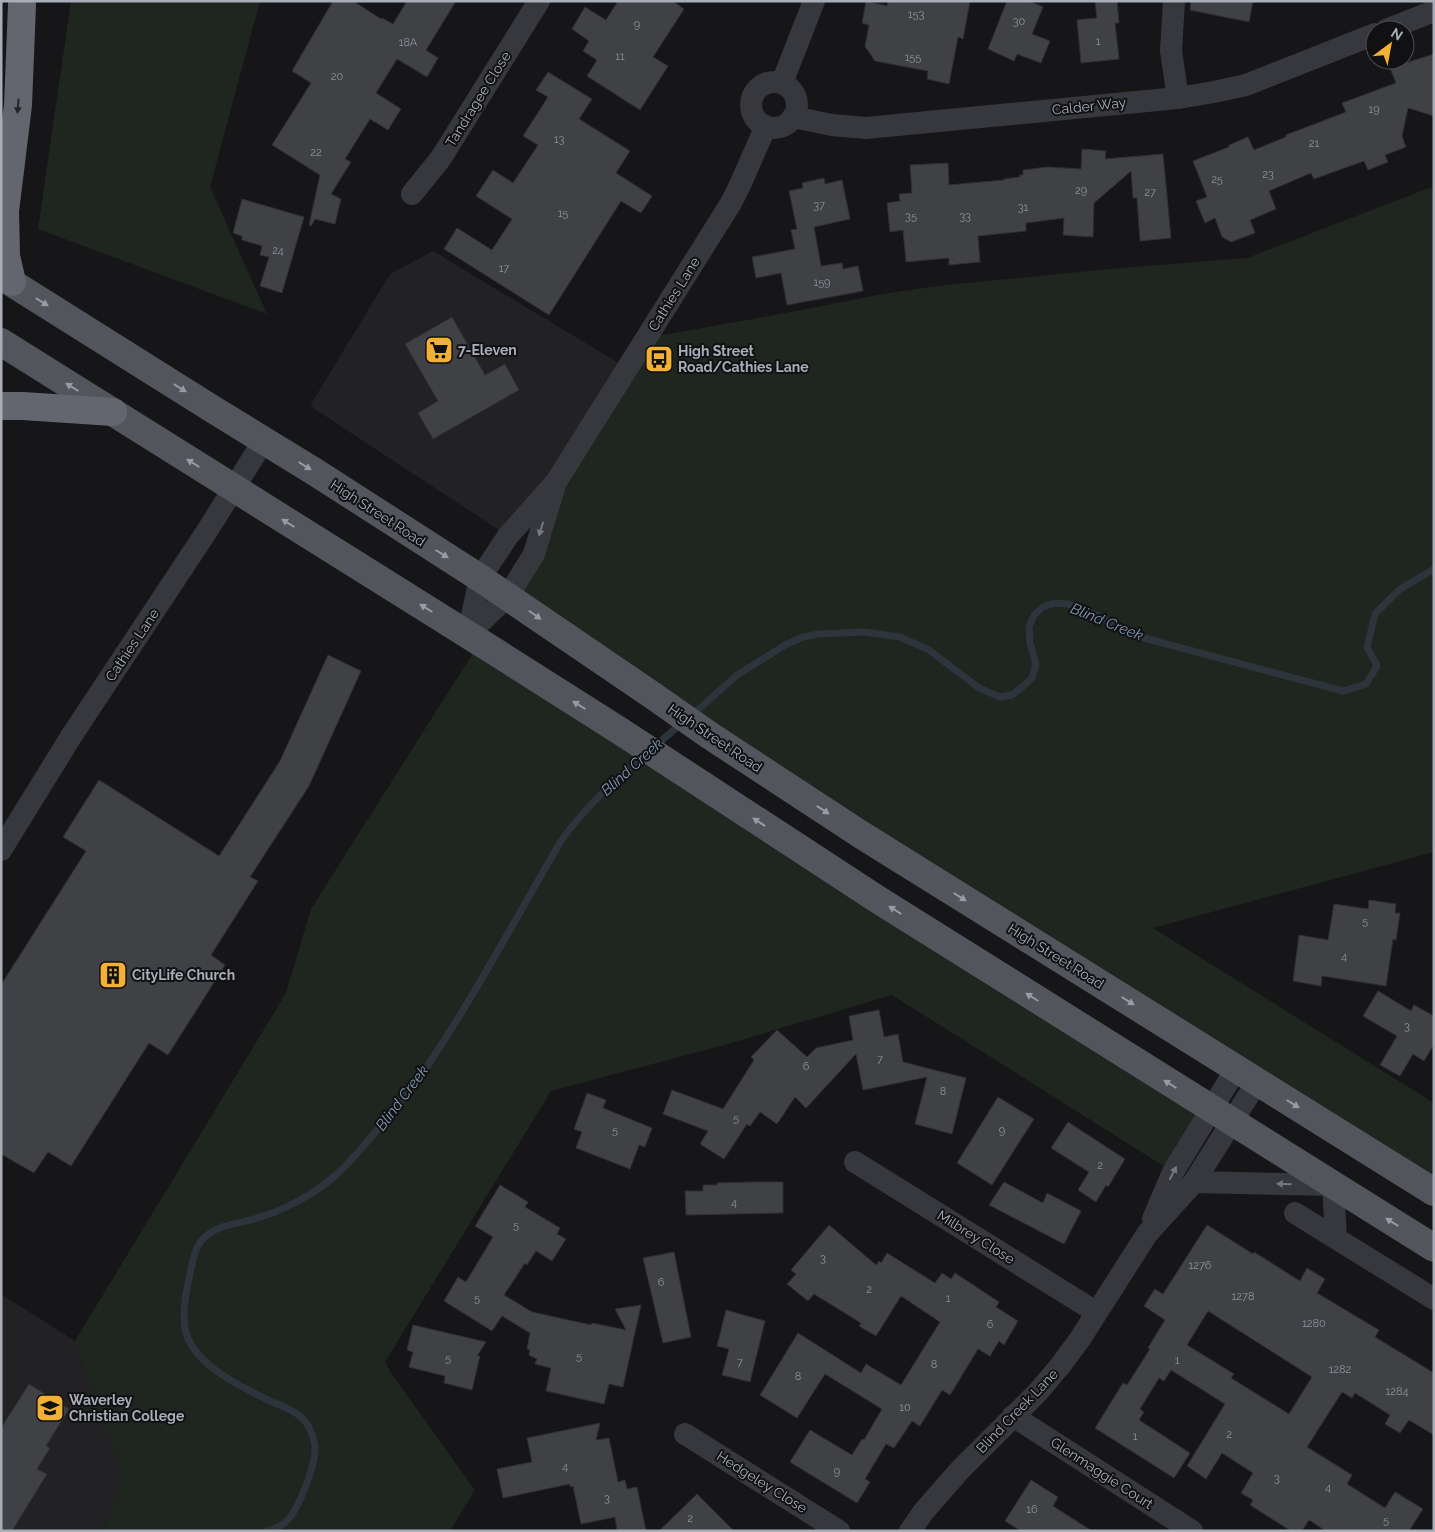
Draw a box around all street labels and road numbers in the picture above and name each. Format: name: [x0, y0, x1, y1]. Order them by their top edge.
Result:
street label: Tandragee Close: [442, 48, 514, 150]
street label: Calder Way: [1051, 94, 1127, 118]
street label: Cathies Lane: [645, 254, 703, 334]
street label: High Street Road: [328, 476, 428, 550]
street label: Cathies Lane: [102, 606, 162, 684]
street label: High Street Road: [665, 701, 765, 775]
street label: High Street Road: [1005, 920, 1107, 992]
street label: Milbrey Close: [934, 1207, 1018, 1267]
street label: Blind Creek Lane: [973, 1366, 1061, 1456]
street label: Glenmaggie Court: [1048, 1434, 1156, 1512]
street label: Hedgeley Close: [714, 1448, 810, 1516]

